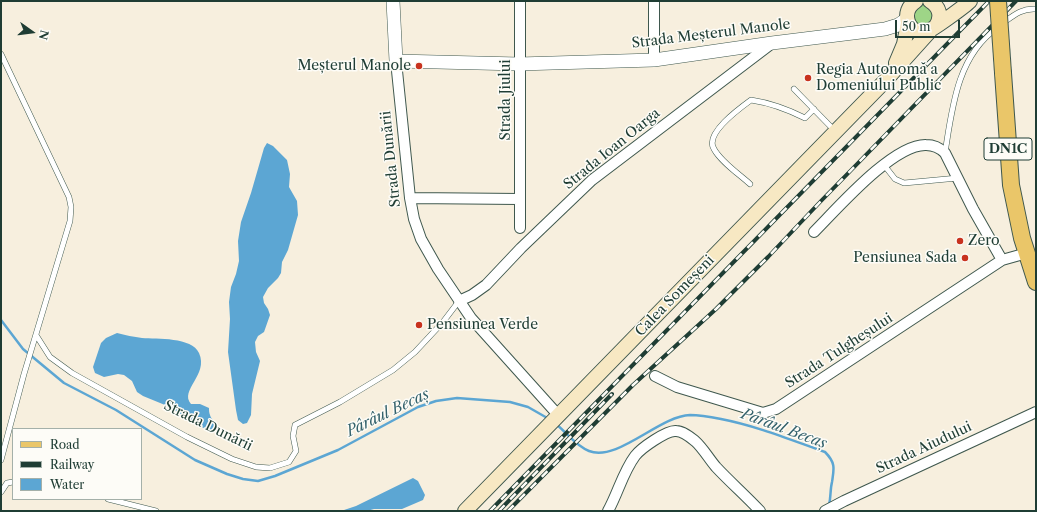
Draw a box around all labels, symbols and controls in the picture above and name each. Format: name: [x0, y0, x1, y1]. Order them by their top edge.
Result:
north arrow: [12, 12, 52, 52]
scale bar: [897, 12, 962, 38]
street label: Strada Meșterul Manole: [631, 16, 791, 52]
text: 50 m: [902, 19, 931, 34]
text: N: [36, 29, 52, 41]
place label: Meșterul Manole: [297, 58, 411, 74]
street label: Strada Jiului: [498, 59, 514, 141]
marker: Meșterul Manole: [414, 61, 424, 71]
place label: Regia Autonomă a Domeniului Public: [816, 62, 941, 94]
marker: Regia Autonomă a Domeniului Public: [803, 73, 813, 83]
street label: Strada Ioan Oarga: [560, 105, 664, 193]
street label: Strada Dunării: [378, 110, 404, 208]
road number: DN1C: [984, 138, 1032, 160]
place label: Zero: [968, 233, 1000, 249]
marker: Zero: [955, 236, 965, 246]
place label: Pensiunea Sada: [853, 250, 957, 266]
street label: Calea Someșeni: [632, 252, 718, 340]
marker: Pensiunea Sada: [960, 253, 970, 263]
street label: Strada Tulgheșului: [782, 310, 896, 392]
place label: Pensiunea Verde: [427, 317, 538, 333]
marker: Pensiunea Verde: [414, 320, 424, 330]
water label: Pârâul Becaș: [344, 385, 432, 441]
street label: Strada Dunării: [161, 397, 255, 455]
water label: Pârâul Becaș: [739, 405, 829, 453]
street label: Strada Aiudului: [873, 418, 975, 478]
legend: [12, 428, 142, 500]
text: Road: [50, 437, 80, 452]
text: Railway: [50, 457, 95, 472]
text: Water: [50, 477, 84, 492]

